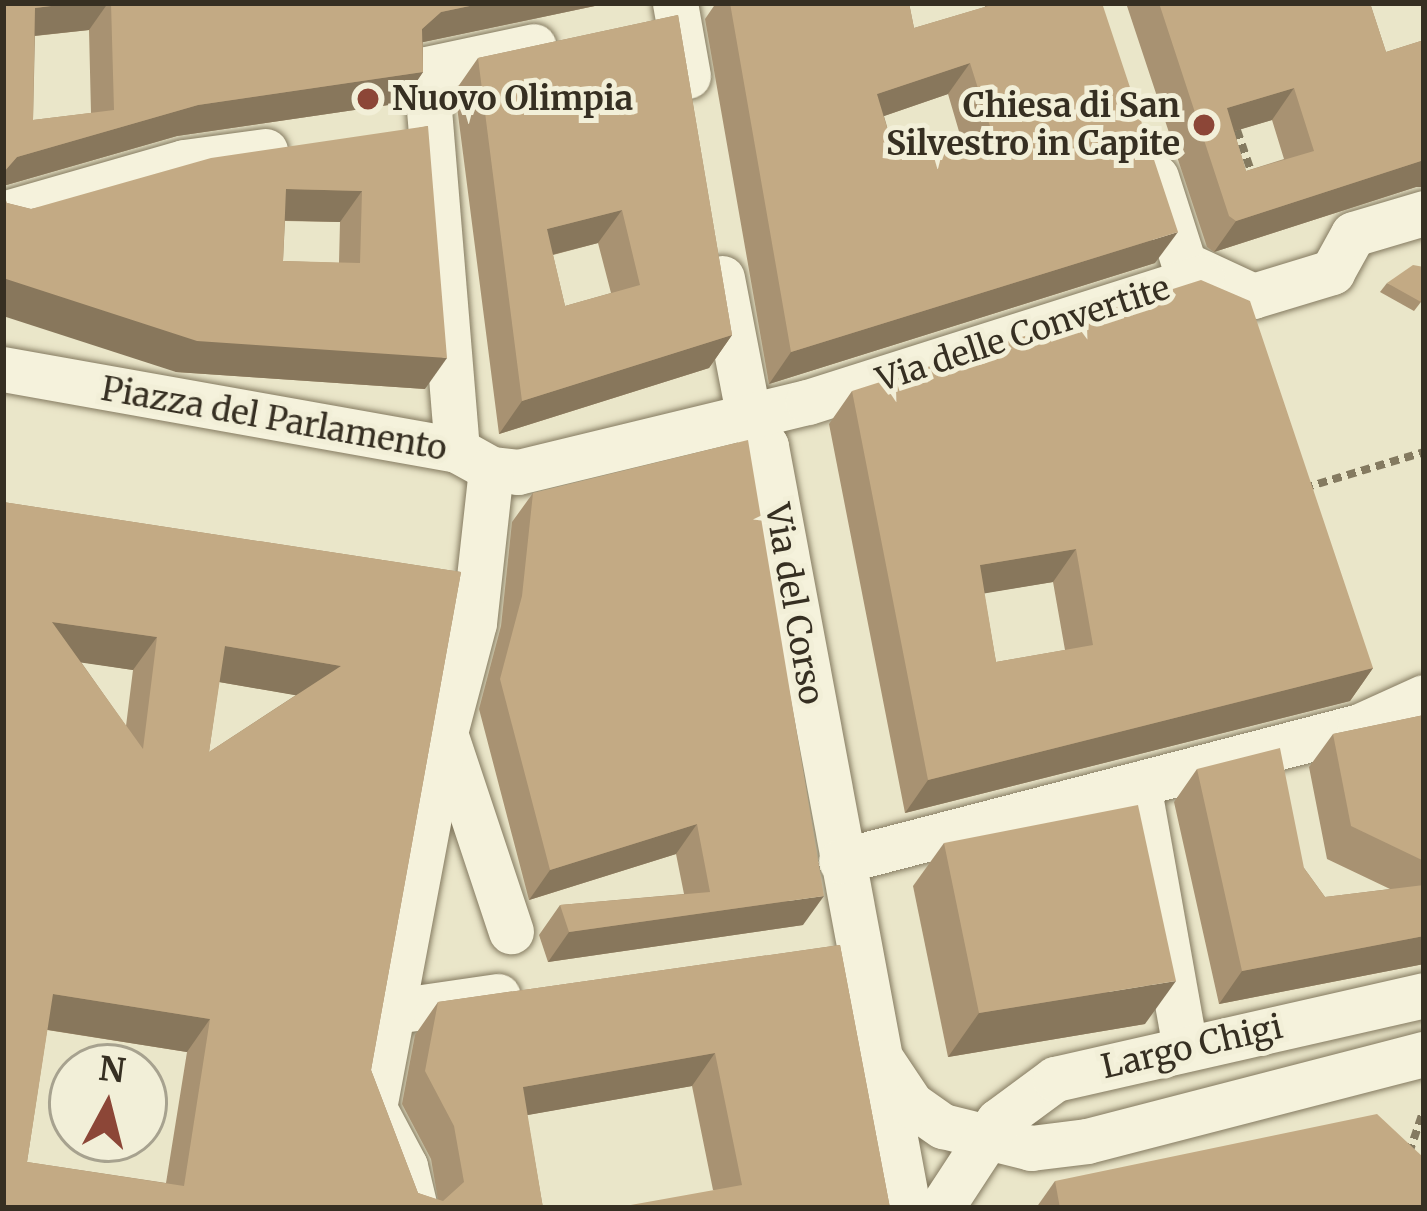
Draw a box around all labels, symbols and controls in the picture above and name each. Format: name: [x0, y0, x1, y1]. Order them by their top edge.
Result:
place label: Nuovo Olimpia: [392, 79, 633, 119]
marker: Nuovo Olimpia: [355, 86, 381, 112]
place label: Chiesa di San Silvestro in Capite: [886, 86, 1180, 164]
marker: Chiesa di San Silvestro in Capite: [1191, 112, 1217, 138]
street label: Via delle Convertite: [872, 268, 1174, 400]
street label: Piazza del Parlamento: [98, 369, 450, 469]
street label: Via del Corso: [757, 500, 831, 708]
street label: Largo Chigi: [1098, 1007, 1286, 1087]
north arrow: [48, 1043, 168, 1163]
text: N: [97, 1048, 128, 1092]

